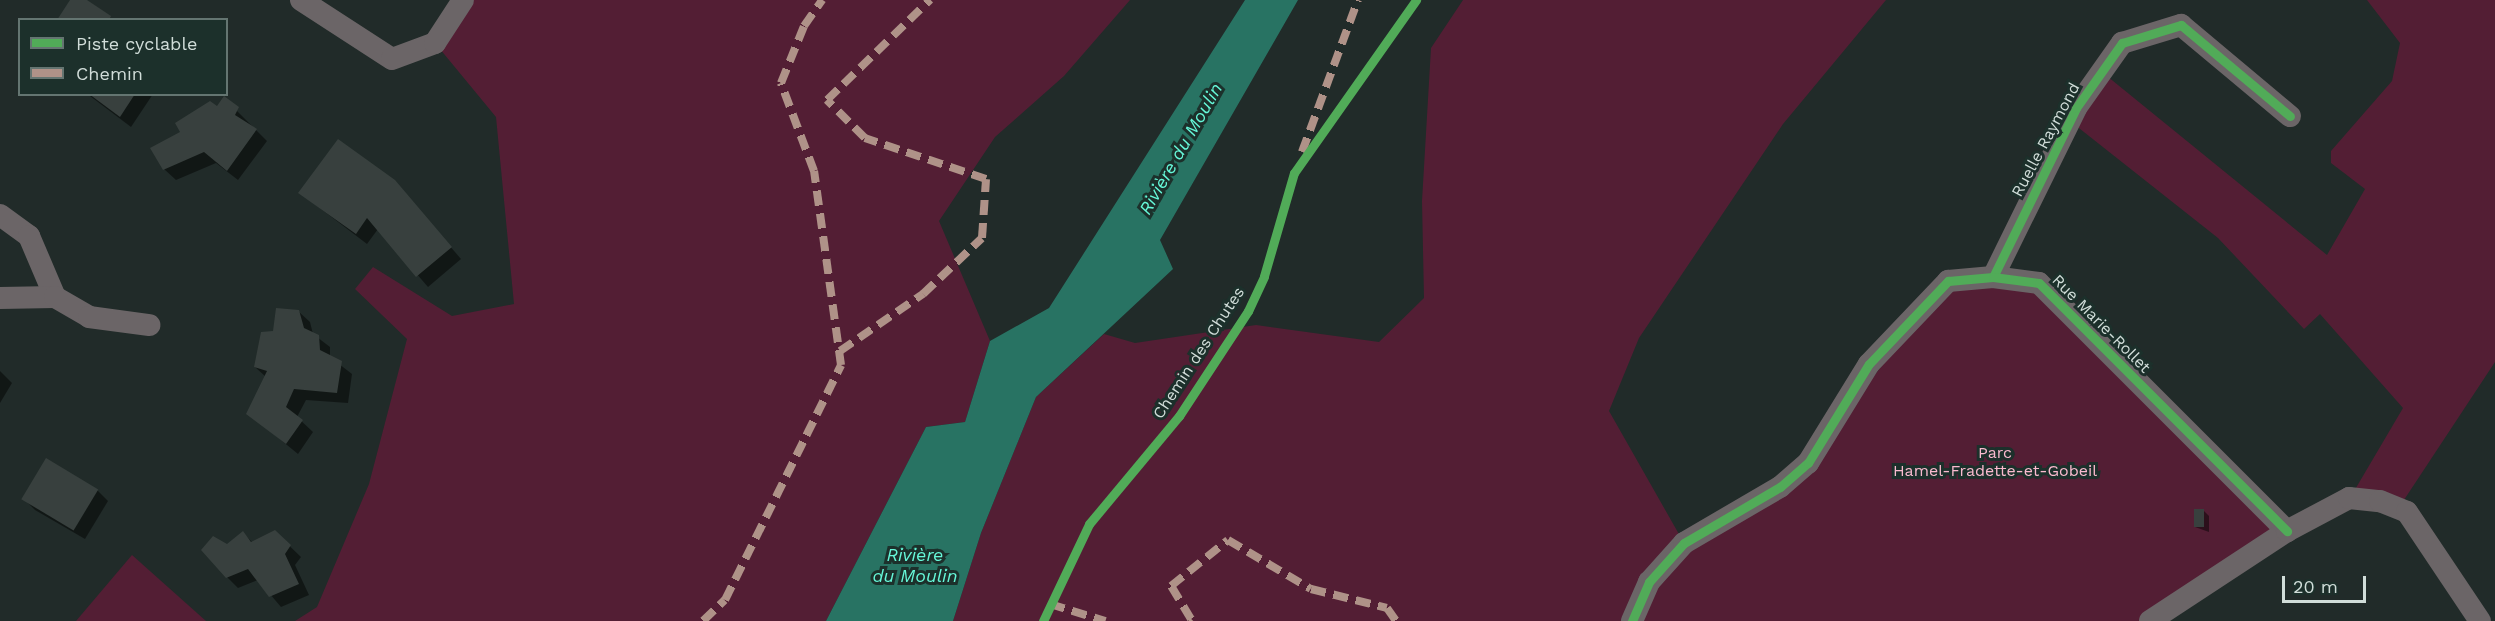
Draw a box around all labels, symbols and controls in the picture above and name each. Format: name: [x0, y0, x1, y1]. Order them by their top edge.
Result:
legend: [18, 18, 228, 96]
text: Piste cyclable: [76, 33, 197, 54]
text: Chemin: [76, 63, 143, 84]
water label: Rivière du Moulin: [1135, 80, 1227, 218]
street label: Ruelle Raymond: [2008, 80, 2084, 200]
street label: Rue Marie-Rollet: [2048, 271, 2154, 377]
street label: Chemin des Chutes: [1149, 284, 1249, 422]
park label: Parc Hamel-Fradette-et-Gobeil: [1893, 443, 2097, 481]
water label: Rivière du Moulin: [872, 545, 958, 588]
scale bar: [2285, 564, 2369, 602]
text: 20 m: [2293, 576, 2338, 597]

